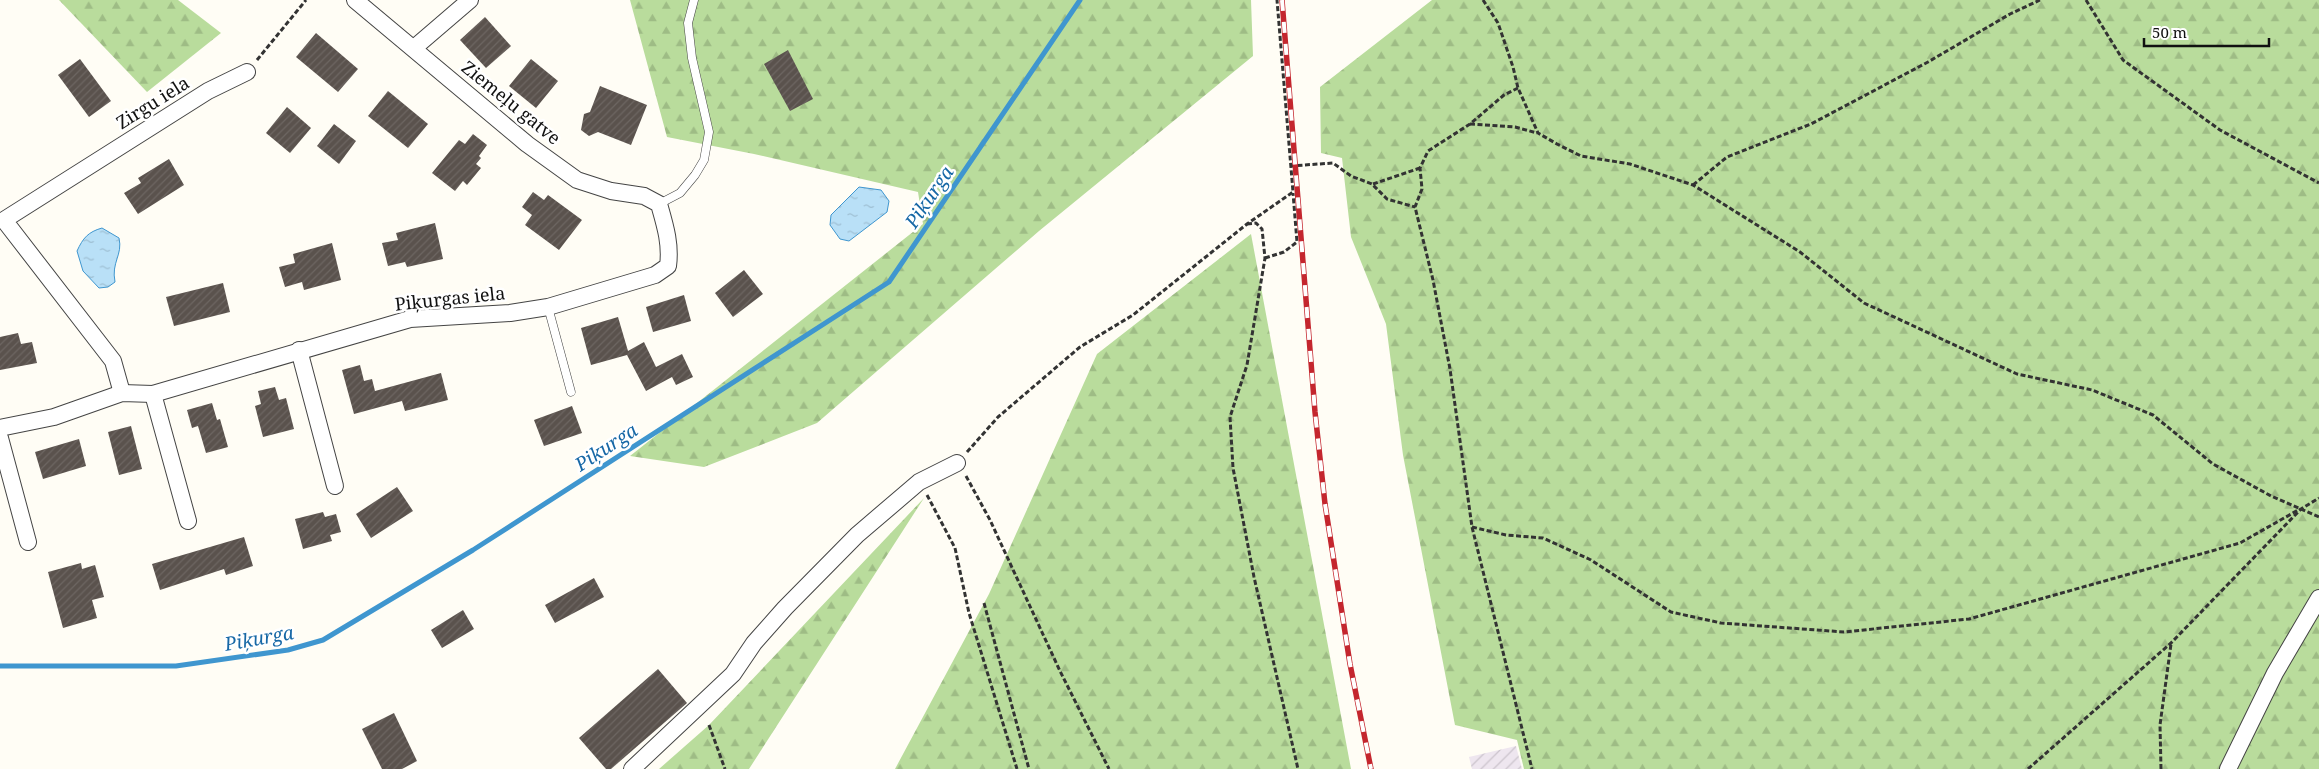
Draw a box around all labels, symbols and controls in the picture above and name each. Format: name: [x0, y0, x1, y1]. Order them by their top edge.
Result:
scale bar: [2144, 15, 2269, 47]
text: 50 m: [2152, 22, 2187, 42]
street label: Ziemeļu gatve: [457, 55, 566, 149]
street label: Zirgu iela: [111, 70, 194, 134]
water label: Piķurga: [898, 161, 959, 234]
street label: Piķurgas iela: [394, 280, 506, 316]
water label: Piķurga: [569, 417, 642, 477]
water label: Piķurga: [221, 619, 296, 657]

